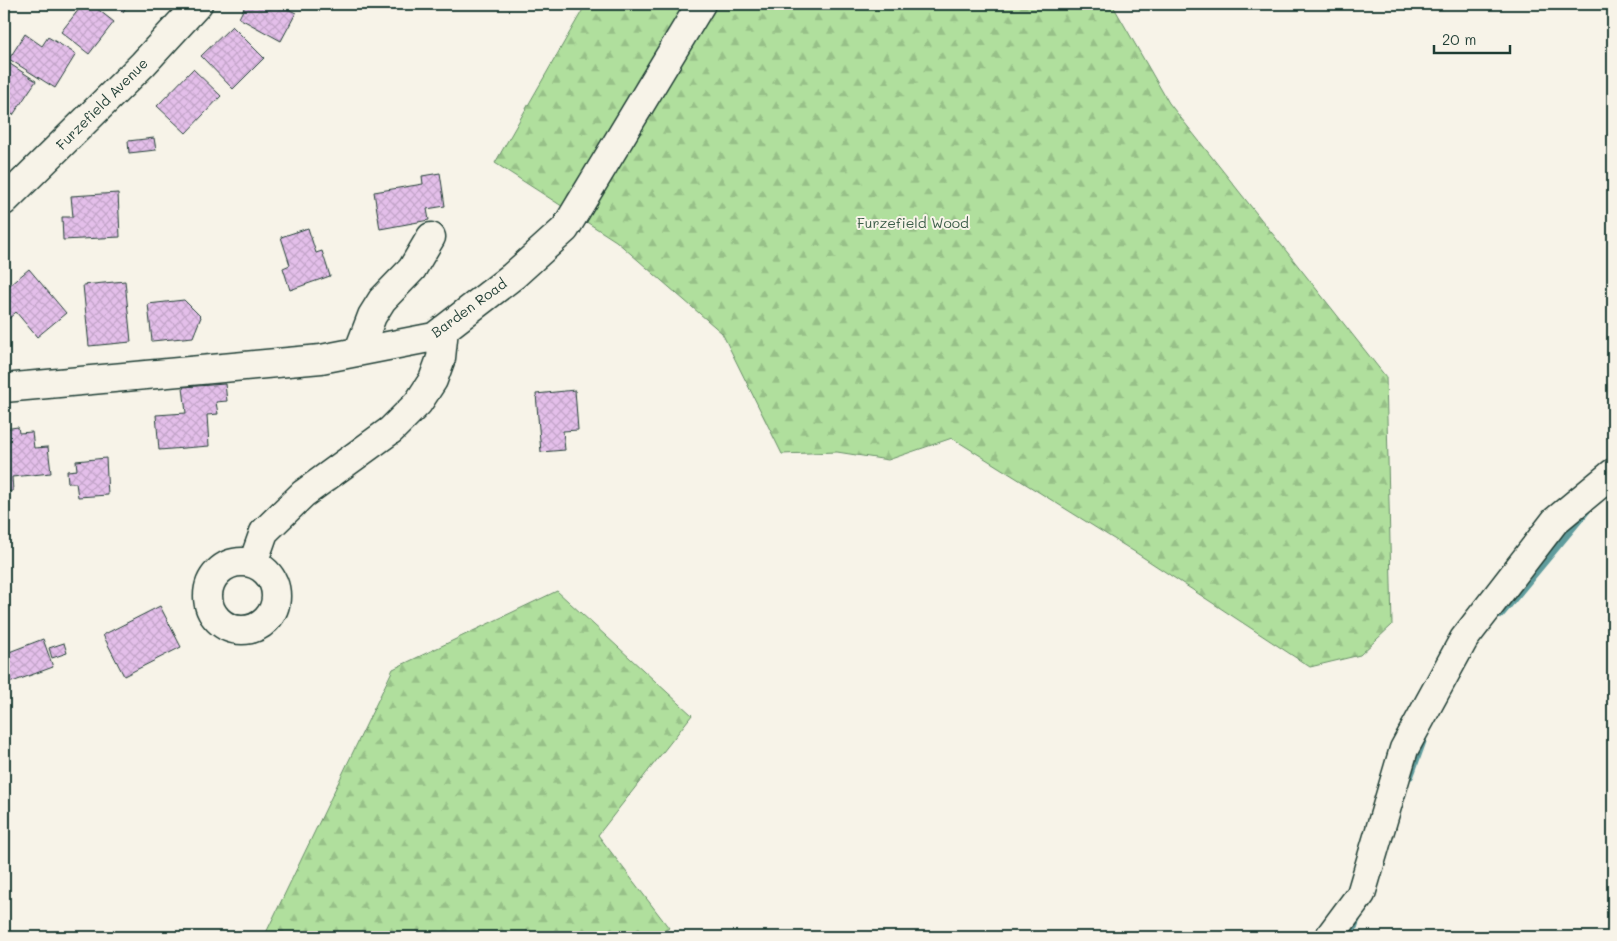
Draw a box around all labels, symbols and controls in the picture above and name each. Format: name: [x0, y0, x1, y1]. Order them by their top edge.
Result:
scale bar: [1434, 22, 1511, 54]
text: 20 m: [1442, 29, 1476, 49]
street label: Furzefield Avenue: [52, 54, 152, 154]
park label: Furzefield Wood: [857, 213, 969, 232]
street label: Barden Road: [427, 274, 510, 341]

